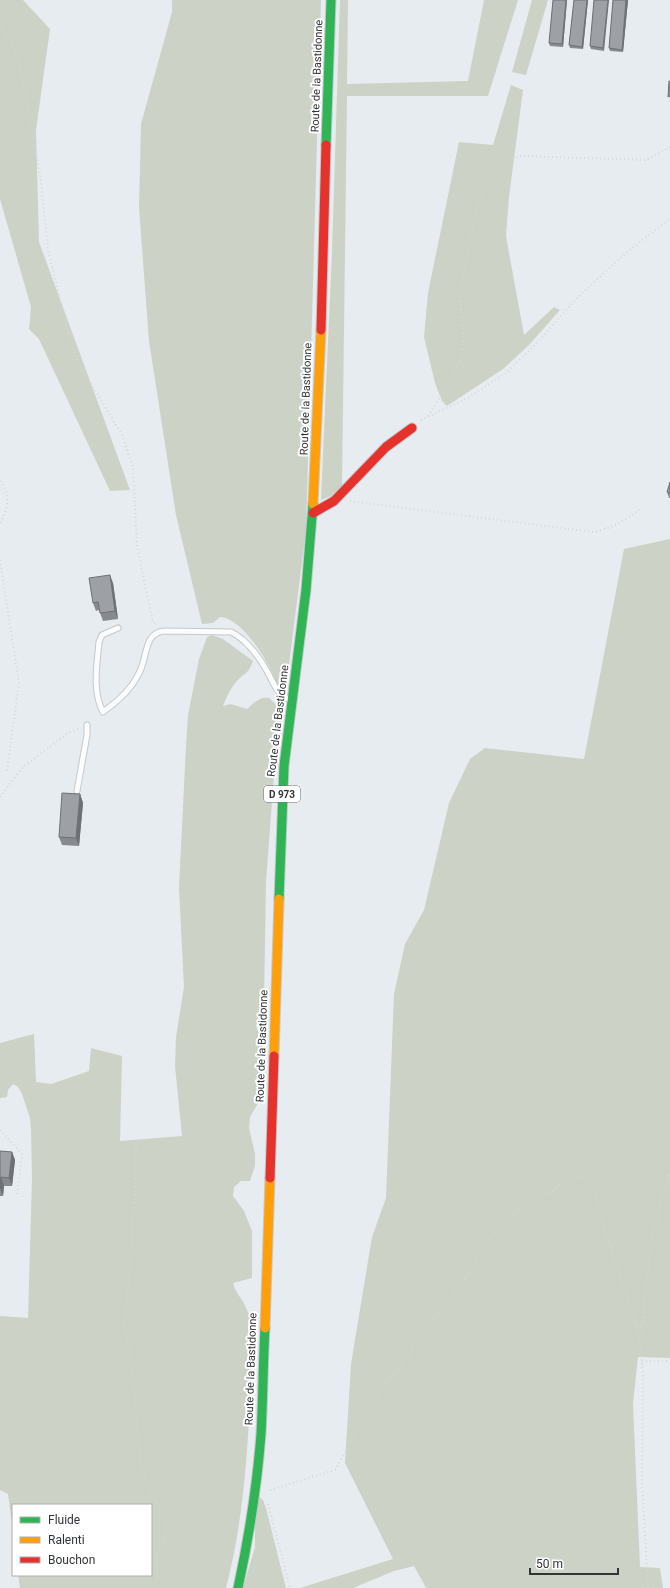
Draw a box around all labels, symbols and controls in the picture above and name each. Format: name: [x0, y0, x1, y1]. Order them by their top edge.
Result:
street label: Route de la Bastidonne: [309, 19, 325, 133]
street label: Route de la Bastidonne: [298, 342, 314, 456]
street label: Route de la Bastidonne: [265, 664, 291, 778]
road number: D 973: [264, 786, 300, 802]
street label: Route de la Bastidonne: [254, 989, 270, 1103]
street label: Route de la Bastidonne: [243, 1312, 259, 1426]
legend: [12, 1504, 152, 1576]
text: Fluide: [48, 1513, 80, 1527]
text: Ralenti: [48, 1533, 85, 1547]
scale bar: [530, 1550, 618, 1576]
text: Bouchon: [48, 1553, 95, 1567]
text: 50 m: [536, 1557, 563, 1571]

